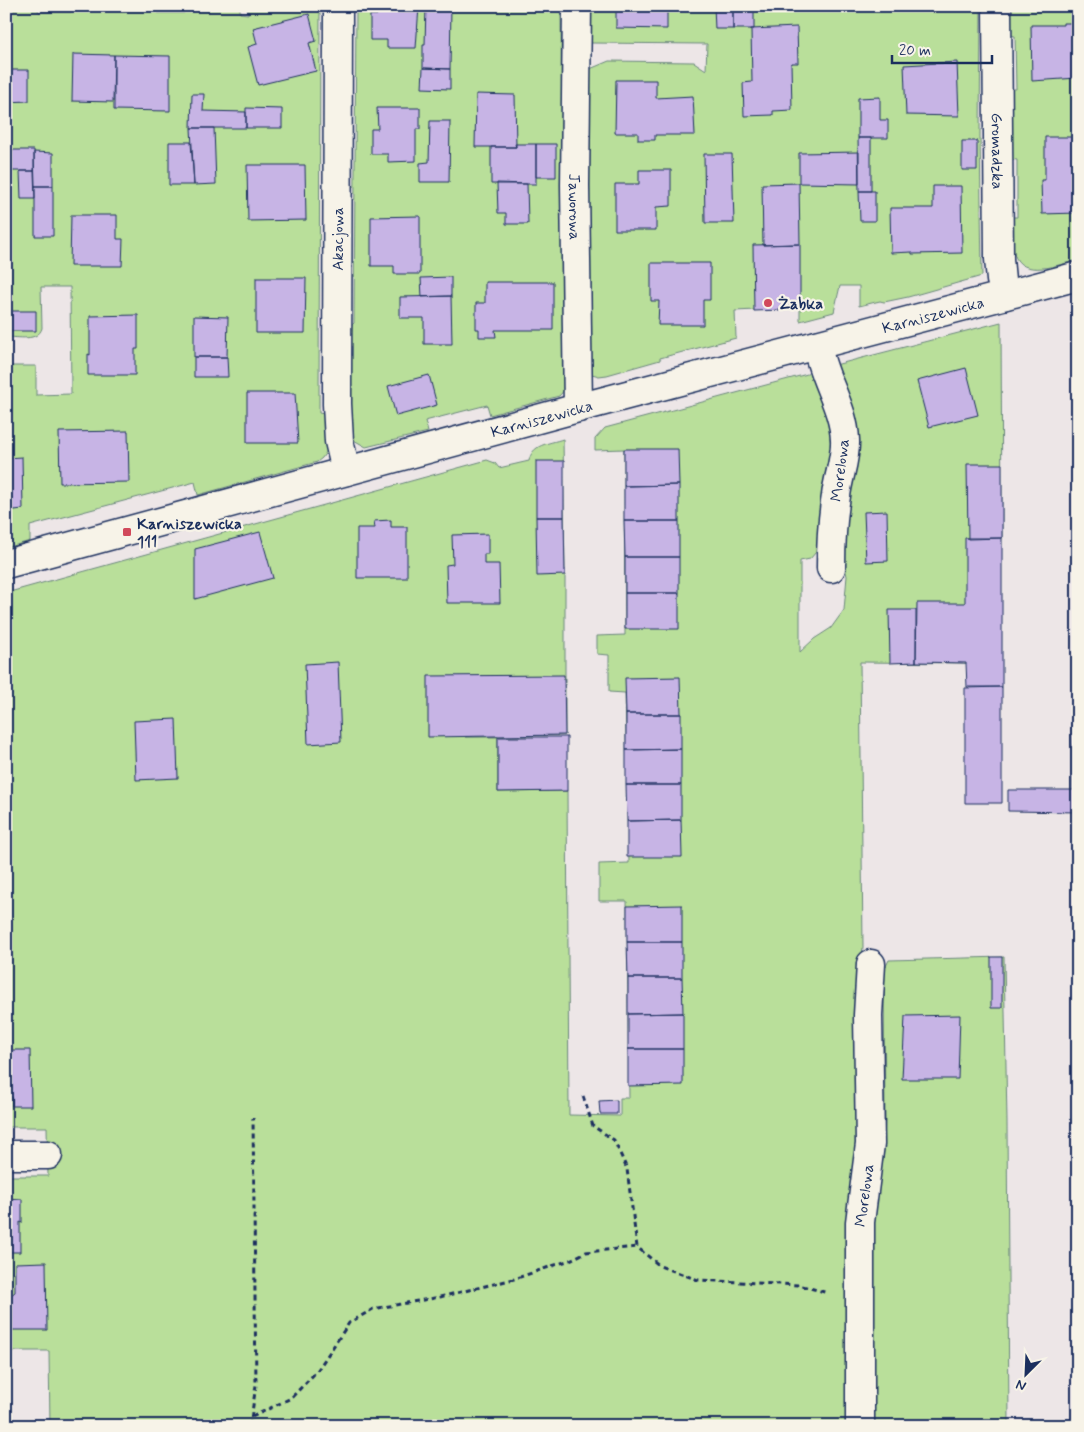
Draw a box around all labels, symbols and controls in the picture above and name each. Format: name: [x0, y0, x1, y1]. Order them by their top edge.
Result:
scale bar: [892, 32, 992, 64]
text: 20 m: [899, 41, 931, 61]
street label: Gromadzka: [986, 113, 1007, 189]
street label: Jaworowa: [563, 174, 585, 240]
street label: Akacjowa: [328, 207, 349, 271]
street label: Karniszewicka: [880, 292, 987, 339]
place label: Żabka: [778, 294, 823, 315]
marker: Żabka: [762, 297, 774, 309]
street label: Karniszewicka: [488, 396, 595, 443]
street label: Morelowa: [826, 437, 855, 503]
place label: Karniszewicka 111: [137, 514, 242, 553]
marker: Karniszewicka 111: [121, 526, 133, 538]
street label: Morelowa: [850, 1163, 879, 1228]
north arrow: [1002, 1350, 1052, 1400]
text: N: [1013, 1375, 1029, 1395]

